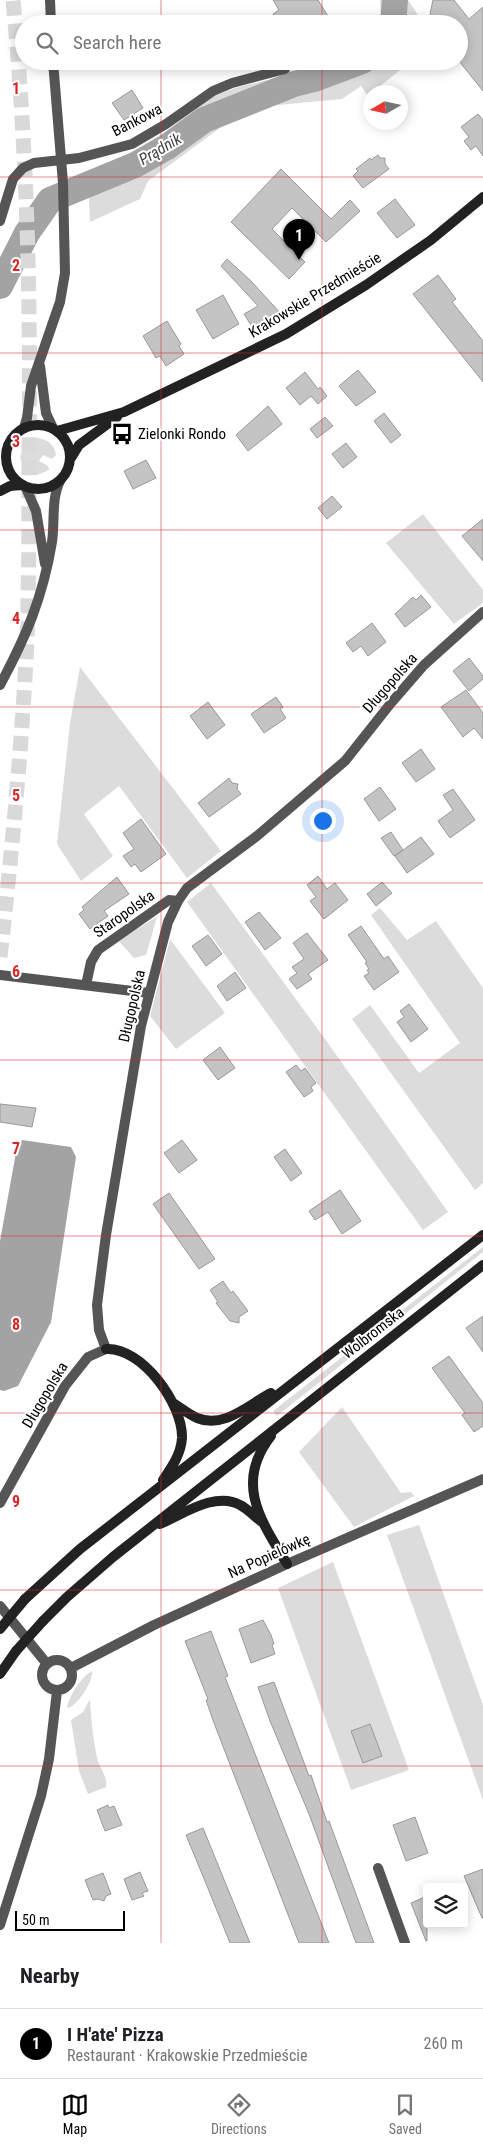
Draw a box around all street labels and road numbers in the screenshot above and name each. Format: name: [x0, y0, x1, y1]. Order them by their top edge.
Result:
street label: Bankowa: [109, 100, 165, 140]
street label: Krakowskie Przedmieście: [246, 248, 384, 342]
street label: Długopolska: [359, 649, 421, 717]
street label: Staropolska: [90, 886, 158, 942]
street label: Długopolska: [115, 968, 149, 1044]
street label: Wolbromska: [338, 1303, 408, 1363]
street label: Długopolska: [18, 1359, 72, 1431]
street label: Na Popielówkę: [225, 1530, 313, 1582]

